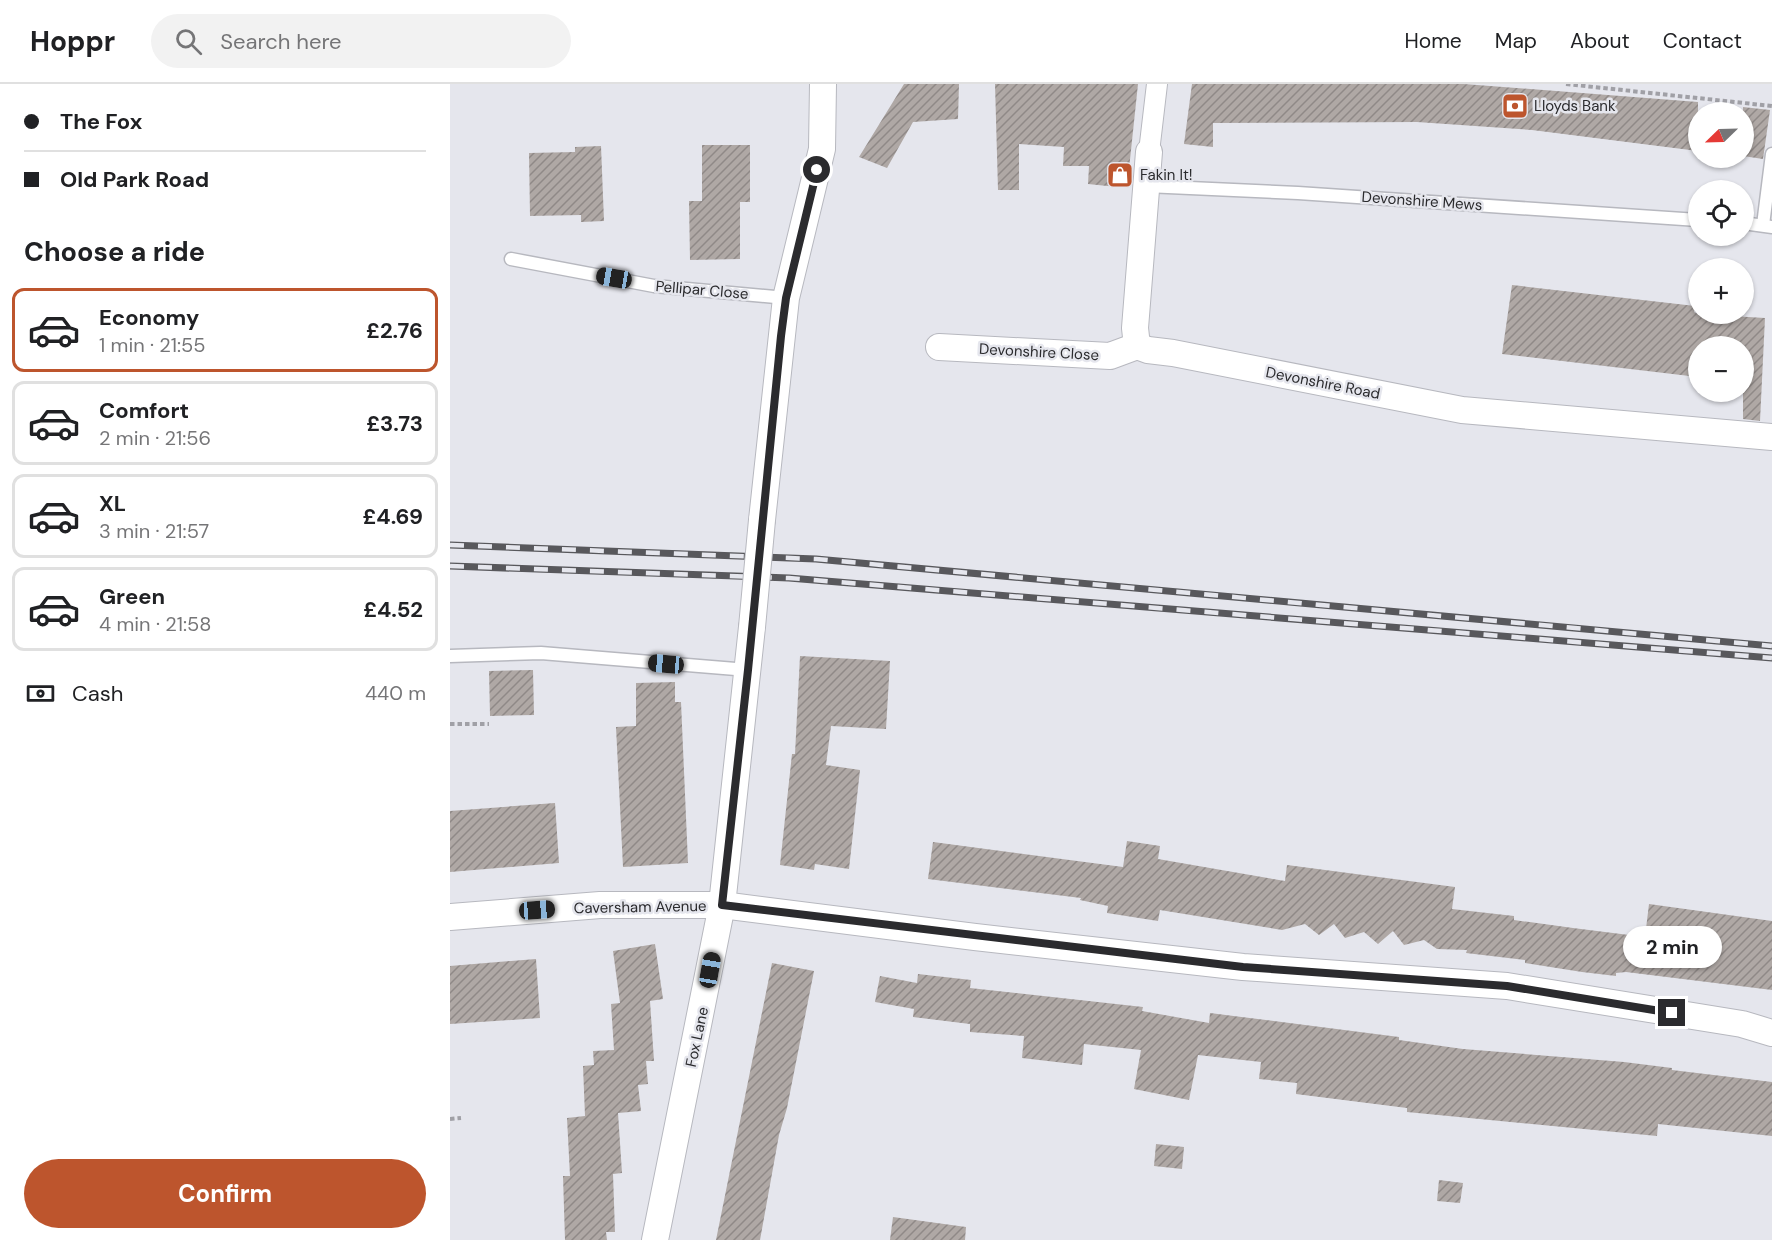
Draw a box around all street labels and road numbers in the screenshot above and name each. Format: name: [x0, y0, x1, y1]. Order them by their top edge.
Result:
street label: Devonshire Mews: [1361, 187, 1483, 215]
street label: Pellipar Close: [655, 276, 749, 304]
street label: Devonshire Close: [978, 339, 1100, 365]
street label: Devonshire Road: [1264, 362, 1382, 404]
street label: Caversham Avenue: [573, 896, 707, 918]
street label: Fox Lane: [681, 1005, 713, 1069]

